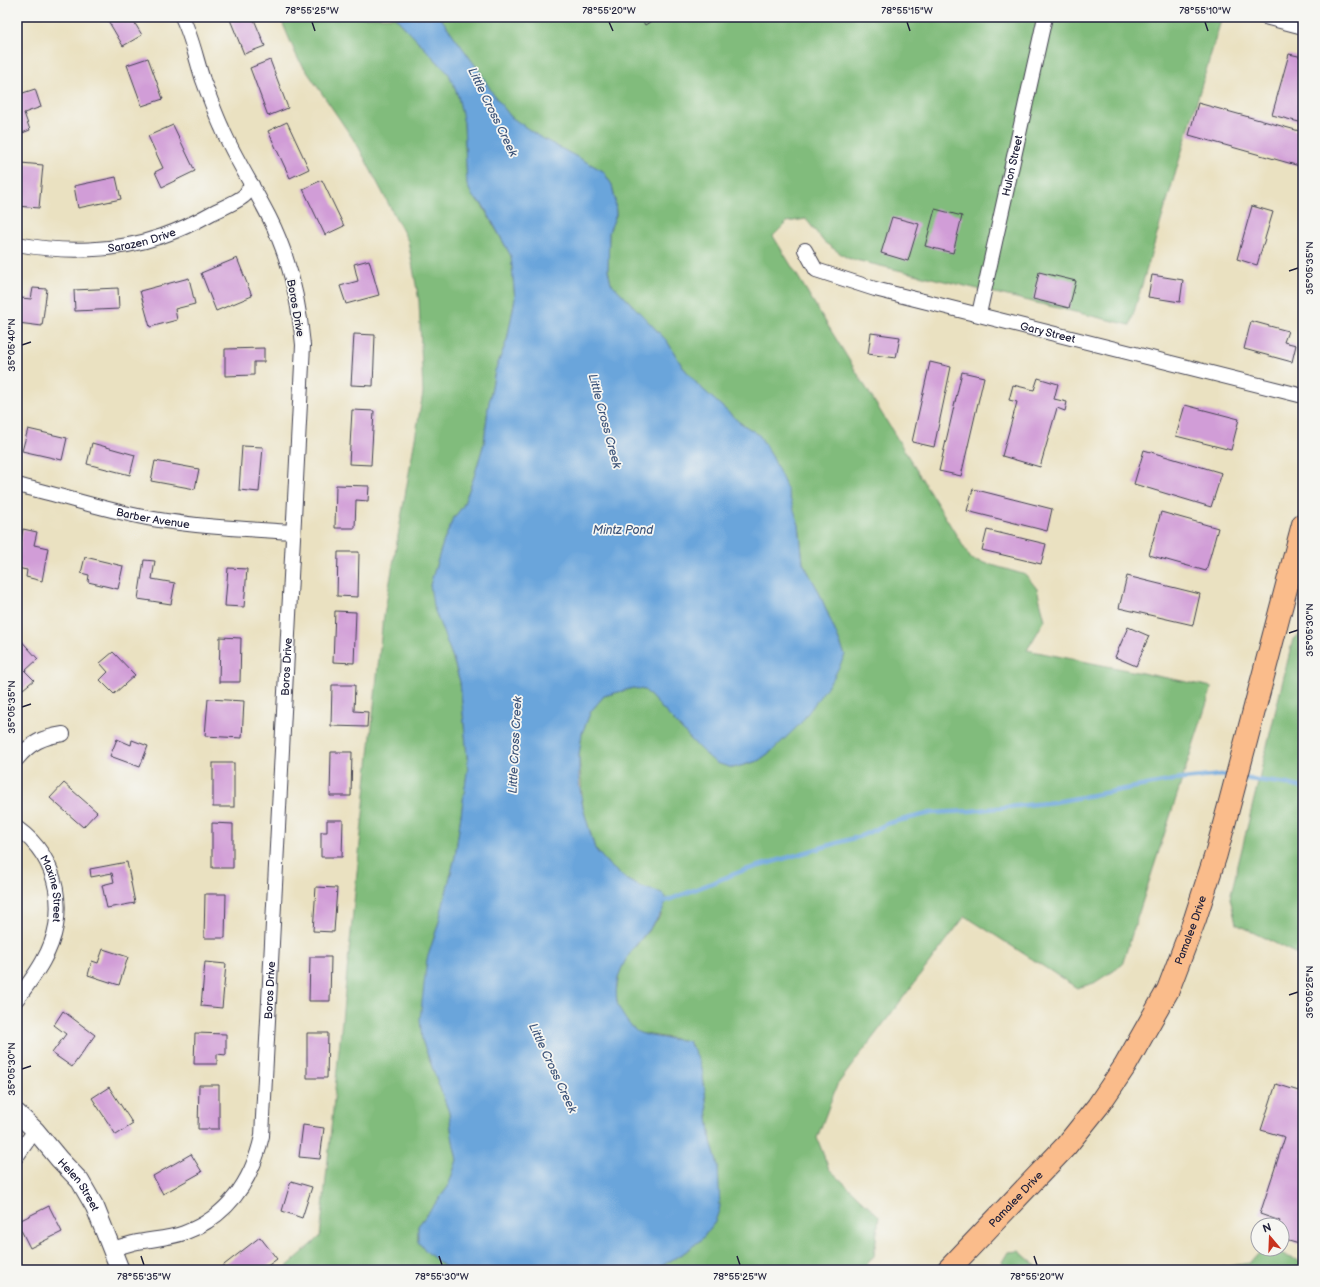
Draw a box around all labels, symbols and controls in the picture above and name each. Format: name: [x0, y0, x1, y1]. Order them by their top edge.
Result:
text: 78°55'25"W: [285, 5, 339, 17]
text: 78°55'20"W: [582, 5, 636, 17]
text: 78°55'15"W: [881, 5, 933, 17]
text: 78°55'10"W: [1179, 5, 1231, 17]
water label: Little Cross Creek: [464, 65, 521, 160]
street label: Hulon Street: [999, 133, 1026, 197]
street label: Sarazen Drive: [107, 225, 178, 255]
text: 35°05'35"N: [1304, 241, 1316, 295]
street label: Boros Drive: [284, 278, 307, 338]
text: 35°05'40"N: [6, 318, 18, 372]
street label: Gary Street: [1019, 320, 1077, 346]
water label: Little Cross Creek: [585, 372, 625, 471]
street label: Barber Avenue: [115, 505, 191, 531]
water label: Mintz Pond: [593, 523, 654, 538]
text: 35°05'30"N: [1304, 603, 1316, 657]
street label: Boros Drive: [279, 637, 295, 696]
text: 35°05'35"N: [6, 680, 18, 734]
water label: Little Cross Creek: [505, 695, 526, 794]
street label: Maxine Street: [37, 853, 64, 924]
street label: Pamalee Drive: [1172, 894, 1209, 966]
street label: Boros Drive: [262, 960, 278, 1020]
text: 35°05'25"N: [1304, 965, 1316, 1019]
water label: Little Cross Creek: [525, 1021, 580, 1116]
text: 35°05'30"N: [6, 1042, 18, 1096]
street label: Helen Street: [55, 1156, 102, 1213]
street label: Pamalee Drive: [986, 1168, 1046, 1230]
north arrow: [1250, 1217, 1290, 1257]
text: N: [1261, 1221, 1273, 1236]
text: 78°55'35"W: [117, 1271, 171, 1283]
text: 78°55'30"W: [415, 1271, 469, 1283]
text: 78°55'25"W: [713, 1271, 767, 1283]
text: 78°55'20"W: [1010, 1271, 1064, 1283]

